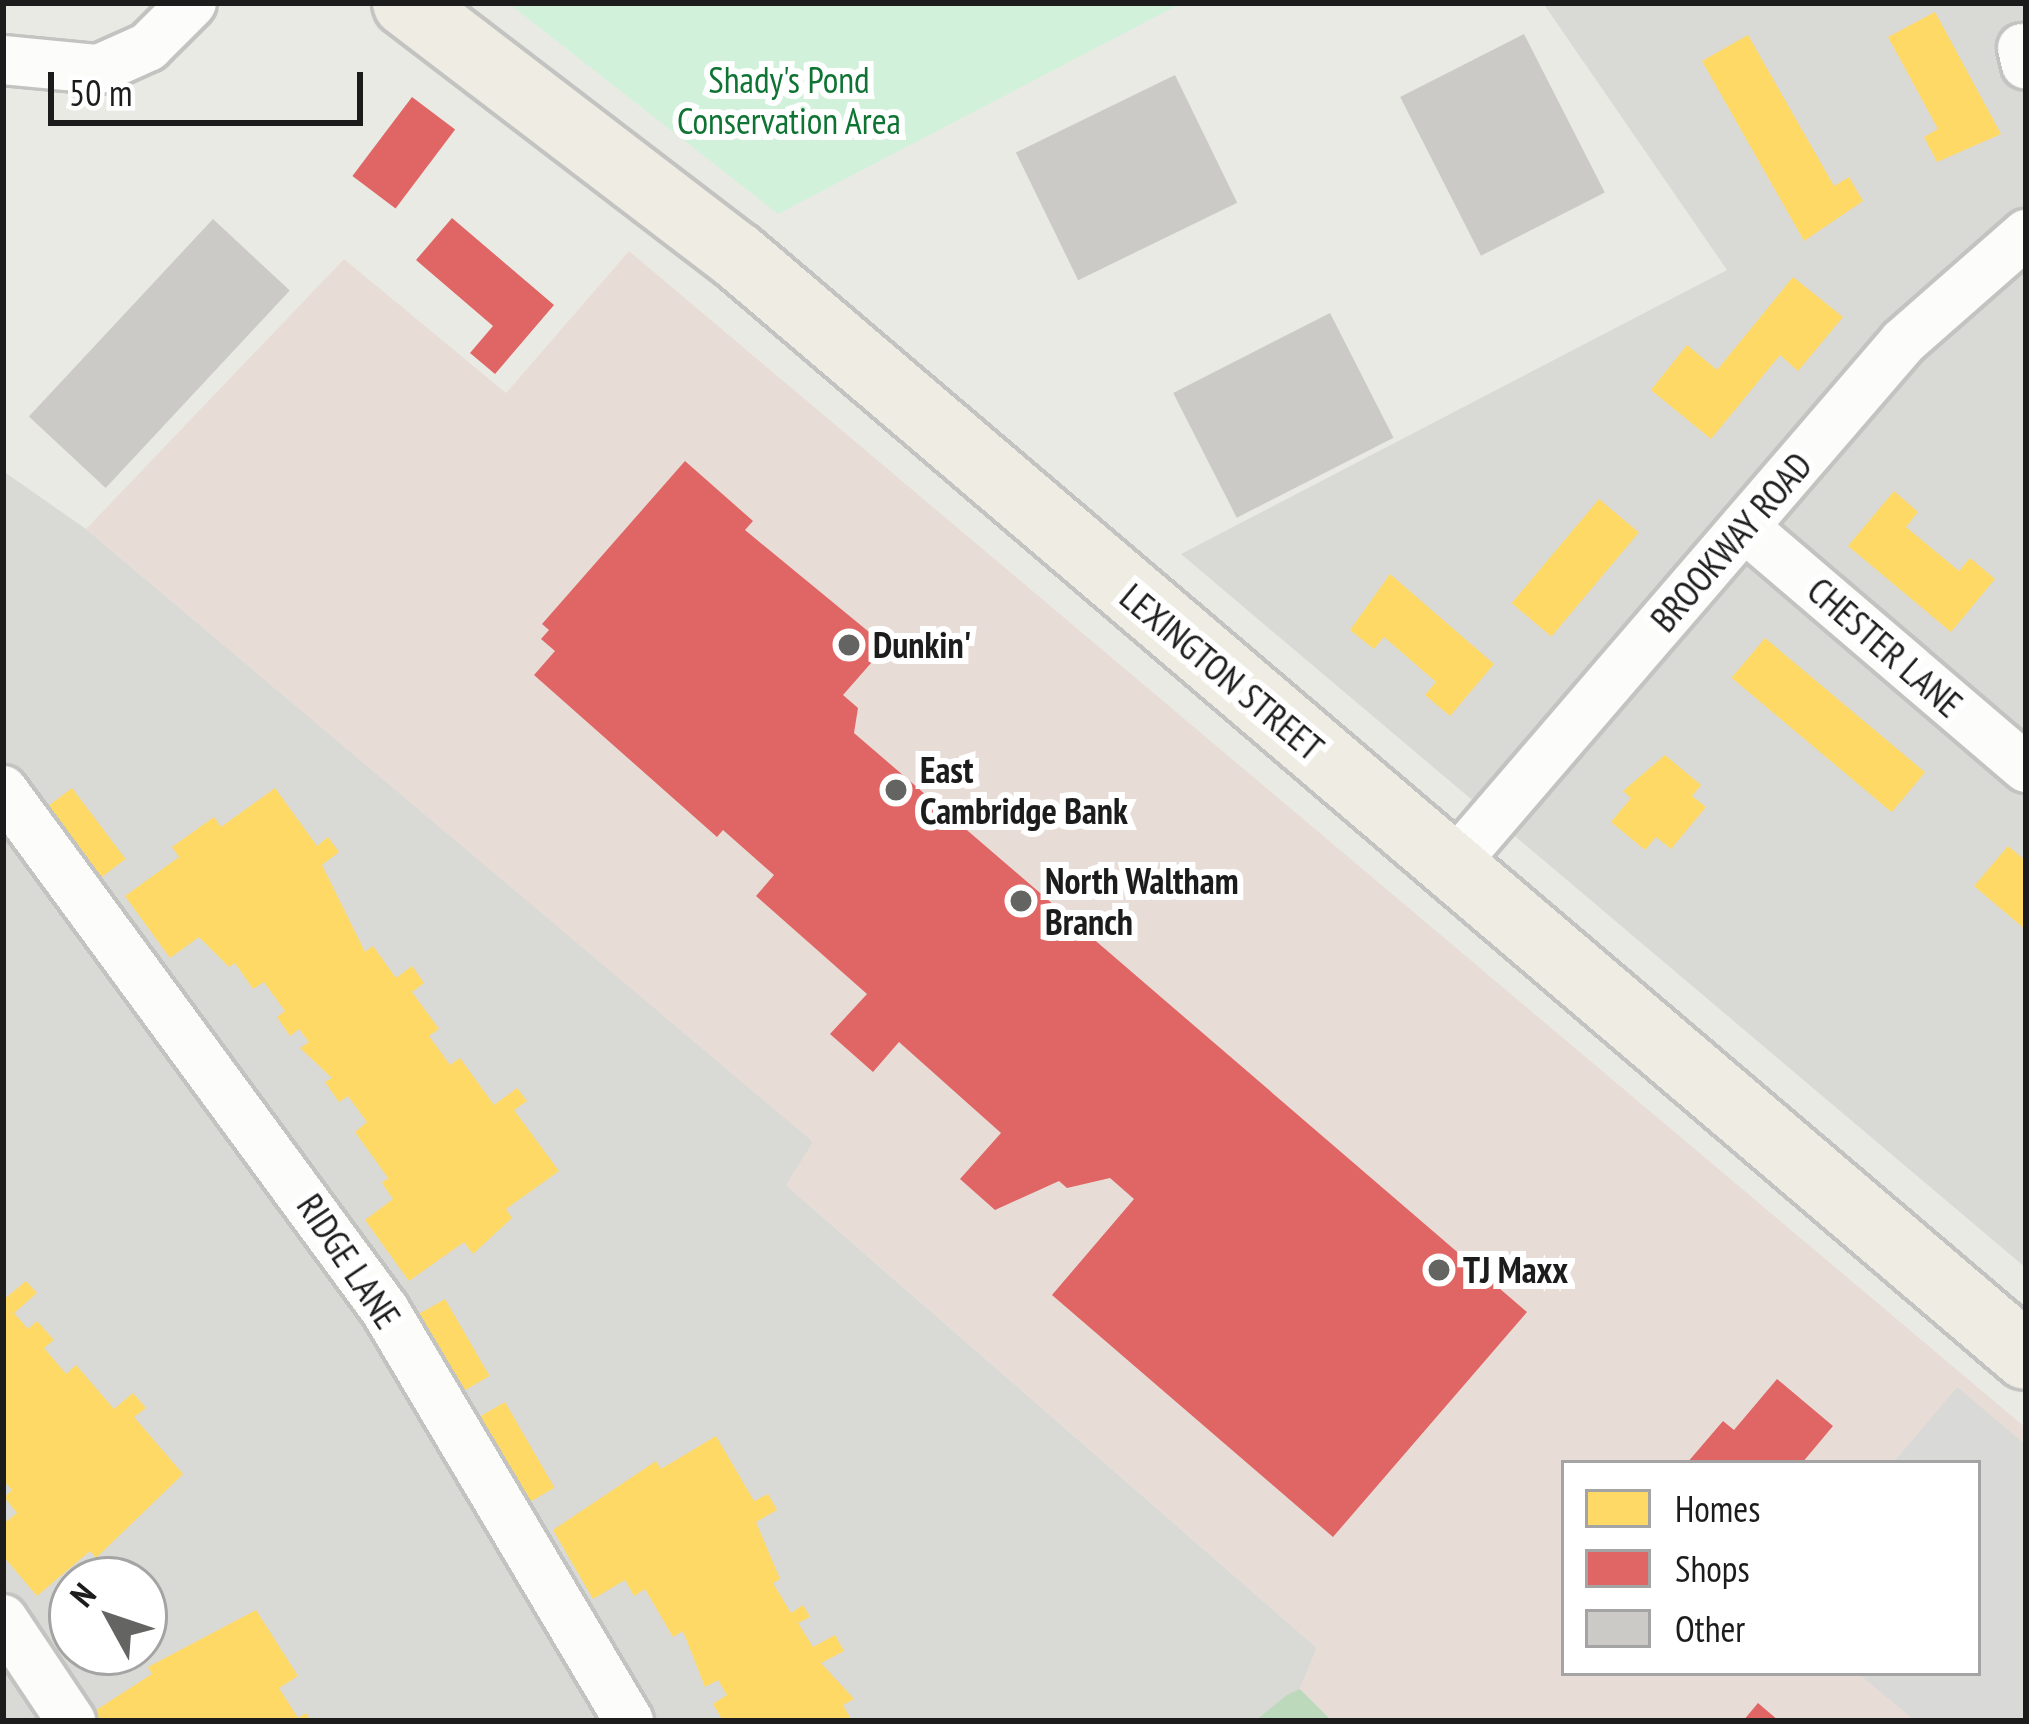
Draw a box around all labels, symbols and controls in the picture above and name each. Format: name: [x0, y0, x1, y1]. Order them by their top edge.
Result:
scale bar: [54, 48, 369, 122]
park label: Shady's Pond Conservation Area: [677, 57, 901, 142]
text: 50 m: [69, 69, 132, 116]
street label: BROOKWAY ROAD: [1641, 443, 1821, 641]
street label: CHESTER LANE: [1799, 568, 1971, 726]
street label: LEXINGTON STREET: [1112, 575, 1332, 769]
place label: Dunkin': [873, 623, 971, 667]
marker: Dunkin': [836, 632, 862, 658]
place label: East Cambridge Bank: [920, 747, 1128, 832]
marker: East Cambridge Bank: [883, 777, 909, 803]
place label: North Waltham Branch: [1045, 858, 1239, 943]
marker: North Waltham Branch: [1008, 888, 1034, 914]
street label: RIDGE LANE: [288, 1186, 410, 1336]
place label: TJ Maxx: [1463, 1248, 1568, 1292]
marker: TJ Maxx: [1426, 1257, 1452, 1283]
legend: [1561, 1460, 1981, 1676]
text: Homes: [1675, 1485, 1760, 1532]
text: Shops: [1675, 1545, 1750, 1592]
north arrow: [48, 1556, 168, 1676]
text: N: [60, 1574, 105, 1615]
text: Other: [1675, 1605, 1745, 1652]

